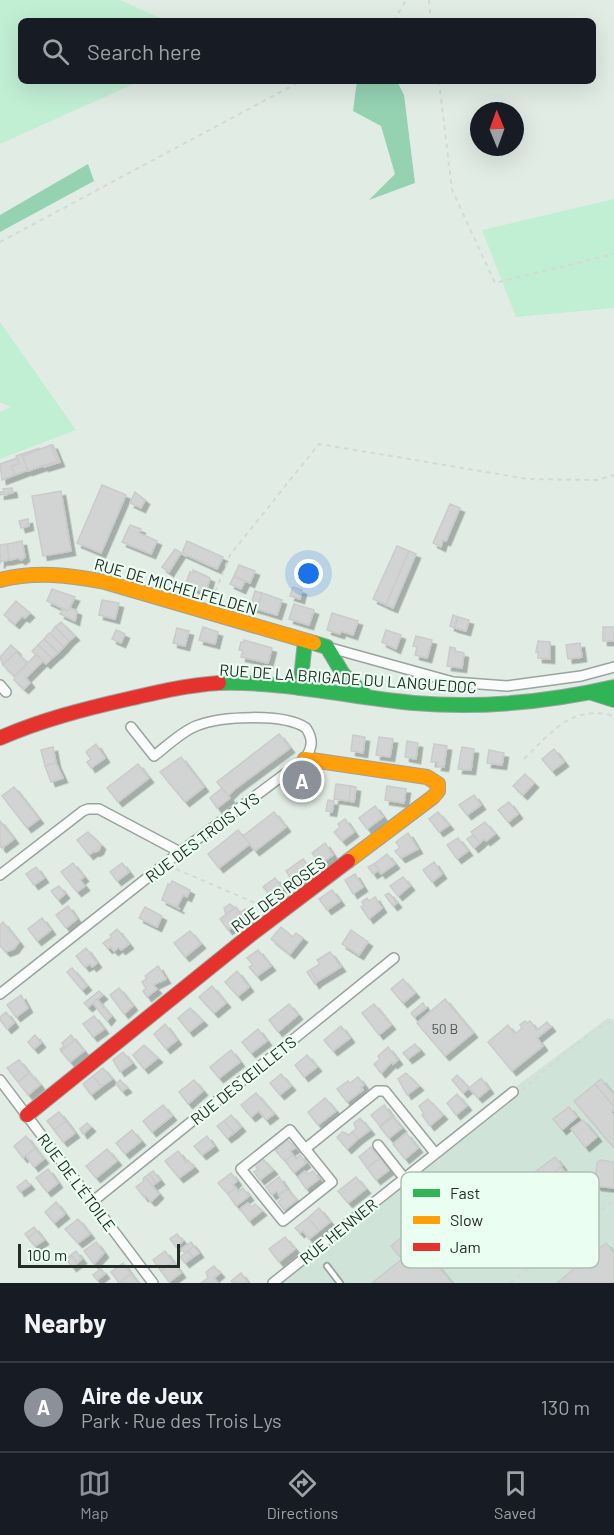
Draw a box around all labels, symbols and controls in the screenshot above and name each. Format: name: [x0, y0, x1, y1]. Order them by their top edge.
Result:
search box: [18, 18, 596, 84]
icon: search: [39, 35, 72, 68]
text: Search here: [87, 38, 201, 64]
north arrow: [470, 102, 524, 156]
street label: RUE DE MICHELFELDEN: [92, 554, 260, 618]
your location: [294, 559, 323, 588]
street label: RUE DE LA BRIGADE DU LANGUEDOC: [219, 660, 477, 696]
pin: A: [282, 758, 322, 802]
street label: RUE DES TROIS LYS: [141, 788, 263, 886]
street label: RUE DES ROSES: [227, 852, 329, 936]
house number: 50 B: [432, 1020, 458, 1037]
street label: RUE DES ŒILLETS: [186, 1032, 300, 1128]
street label: RUE DE L'ÉTOILE: [34, 1129, 120, 1235]
legend: [401, 1172, 599, 1268]
text: Fast: [450, 1183, 480, 1202]
street label: RUE HENNER: [296, 1194, 381, 1268]
text: Slow: [450, 1210, 483, 1229]
text: Jam: [450, 1237, 481, 1256]
scale bar: [18, 1241, 180, 1268]
text: 100 m: [27, 1245, 67, 1264]
text: Nearby: [24, 1307, 106, 1338]
text: Aire de Jeux: [81, 1382, 203, 1408]
text: A: [37, 1395, 50, 1419]
text: 130 m: [541, 1395, 590, 1419]
text: Park · Rue des Trois Lys: [81, 1408, 282, 1432]
tab: Map: [78, 1467, 111, 1522]
tab: Directions: [267, 1467, 338, 1522]
tab: Saved: [494, 1467, 536, 1522]

